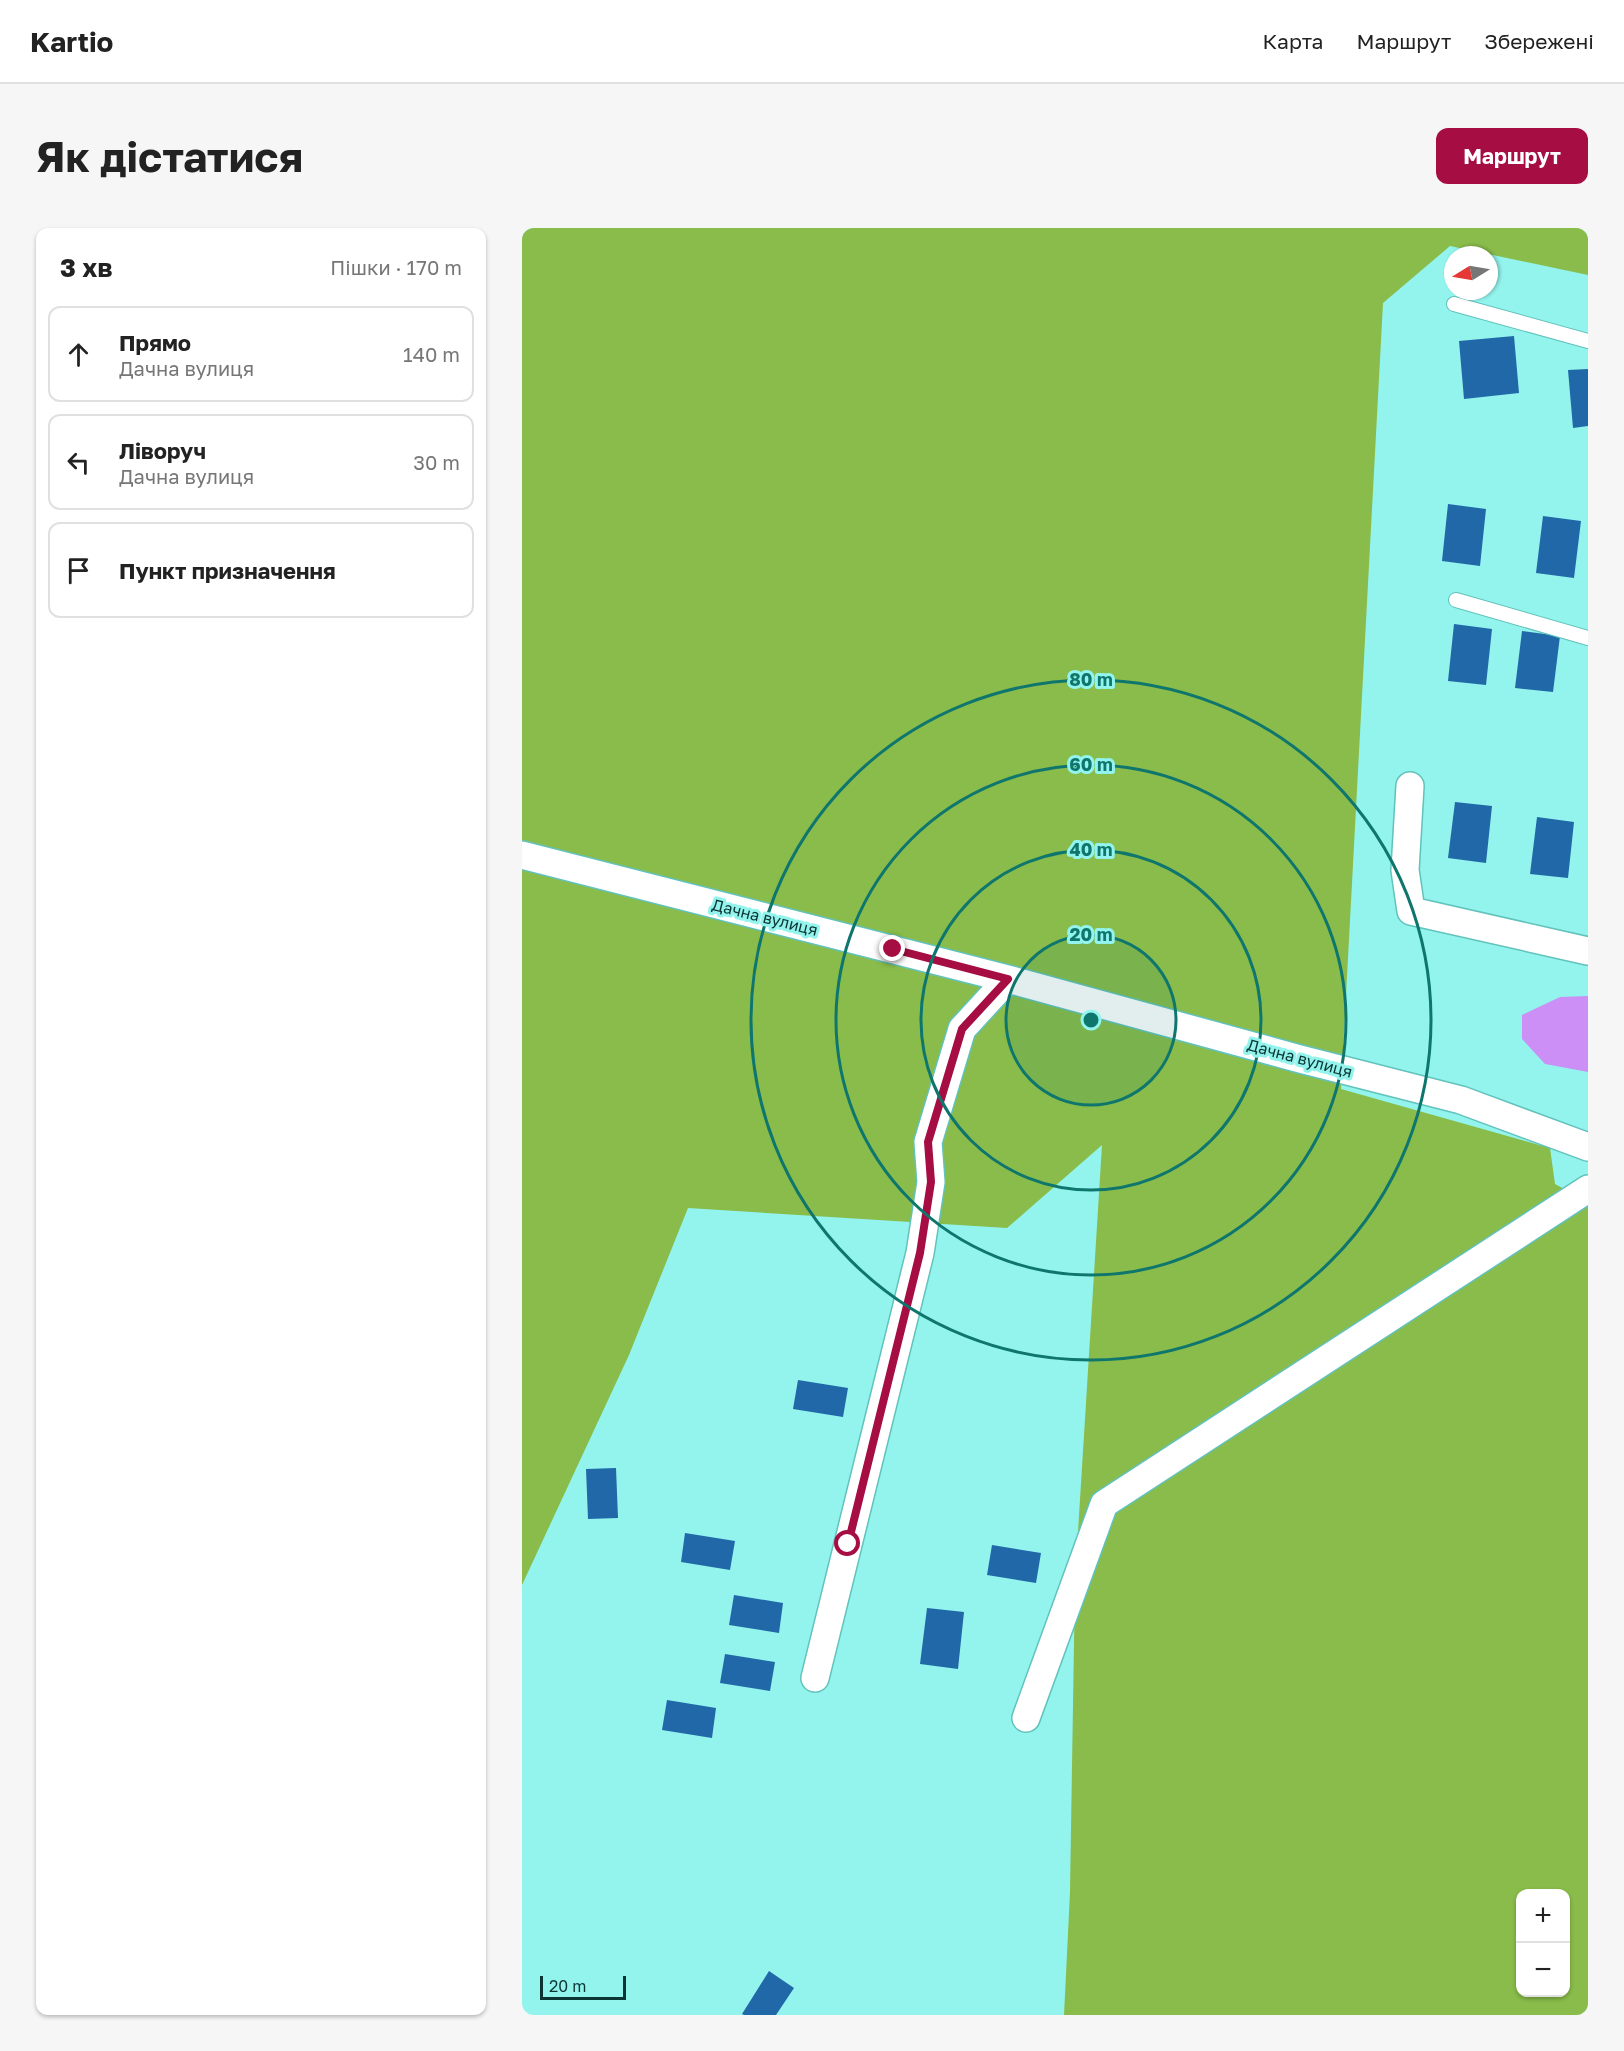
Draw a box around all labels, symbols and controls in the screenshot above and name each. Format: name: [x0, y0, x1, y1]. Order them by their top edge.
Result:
text: Kartio: [30, 25, 113, 58]
text: Карта: [1263, 28, 1323, 54]
text: Маршрут: [1356, 28, 1451, 54]
text: Збережені: [1484, 28, 1594, 54]
button: Маршрут: [1436, 128, 1588, 184]
text: Як дістатися: [36, 131, 303, 181]
north arrow: [1444, 246, 1498, 300]
text: 3 хв: [60, 252, 113, 283]
text: Пішки · 170 m: [330, 255, 462, 279]
text: Прямо: [119, 329, 191, 356]
icon: ahead: [62, 338, 95, 371]
text: 140 m: [403, 342, 460, 366]
text: Дачна вулиця: [119, 356, 254, 380]
text: Ліворуч: [119, 437, 206, 464]
icon: left: [62, 446, 95, 479]
text: 30 m: [413, 450, 460, 474]
text: Дачна вулиця: [119, 464, 254, 488]
icon: arrive: [62, 554, 95, 587]
text: Пункт призначення: [119, 557, 336, 584]
text: 80 m: [1069, 668, 1113, 690]
text: 60 m: [1069, 753, 1113, 775]
text: 40 m: [1069, 838, 1113, 860]
street label: Дачна вулиця: [710, 894, 820, 940]
text: 20 m: [1070, 923, 1112, 945]
route end: [879, 935, 905, 961]
centre of rings: [1081, 1010, 1101, 1030]
street label: Дачна вулиця: [1245, 1034, 1355, 1082]
route start: [834, 1530, 860, 1556]
map controls: [1516, 1889, 1570, 1997]
button: +: [1516, 1889, 1570, 1943]
button: −: [1516, 1943, 1570, 1997]
scale bar: [540, 1973, 626, 2000]
text: 20 m: [549, 1976, 586, 1996]

